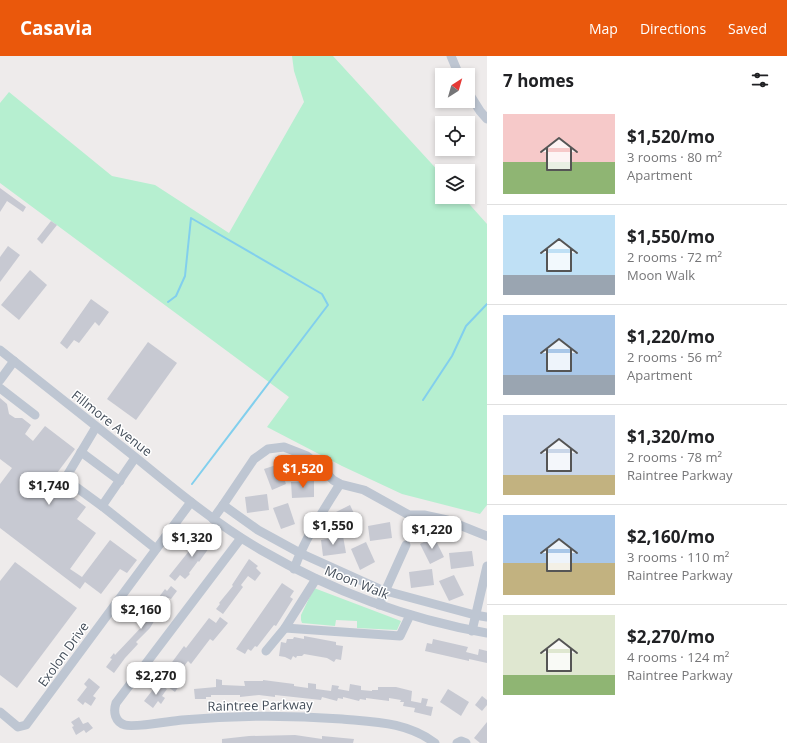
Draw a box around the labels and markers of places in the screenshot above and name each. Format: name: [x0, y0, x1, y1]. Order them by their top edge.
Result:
pin: $1,520: [270, 455, 336, 489]
pin: $1,740: [16, 472, 82, 506]
pin: $1,550: [300, 512, 366, 546]
pin: $1,220: [399, 516, 465, 550]
pin: $1,320: [159, 524, 225, 558]
pin: $2,160: [108, 596, 174, 630]
pin: $2,270: [123, 662, 189, 696]

